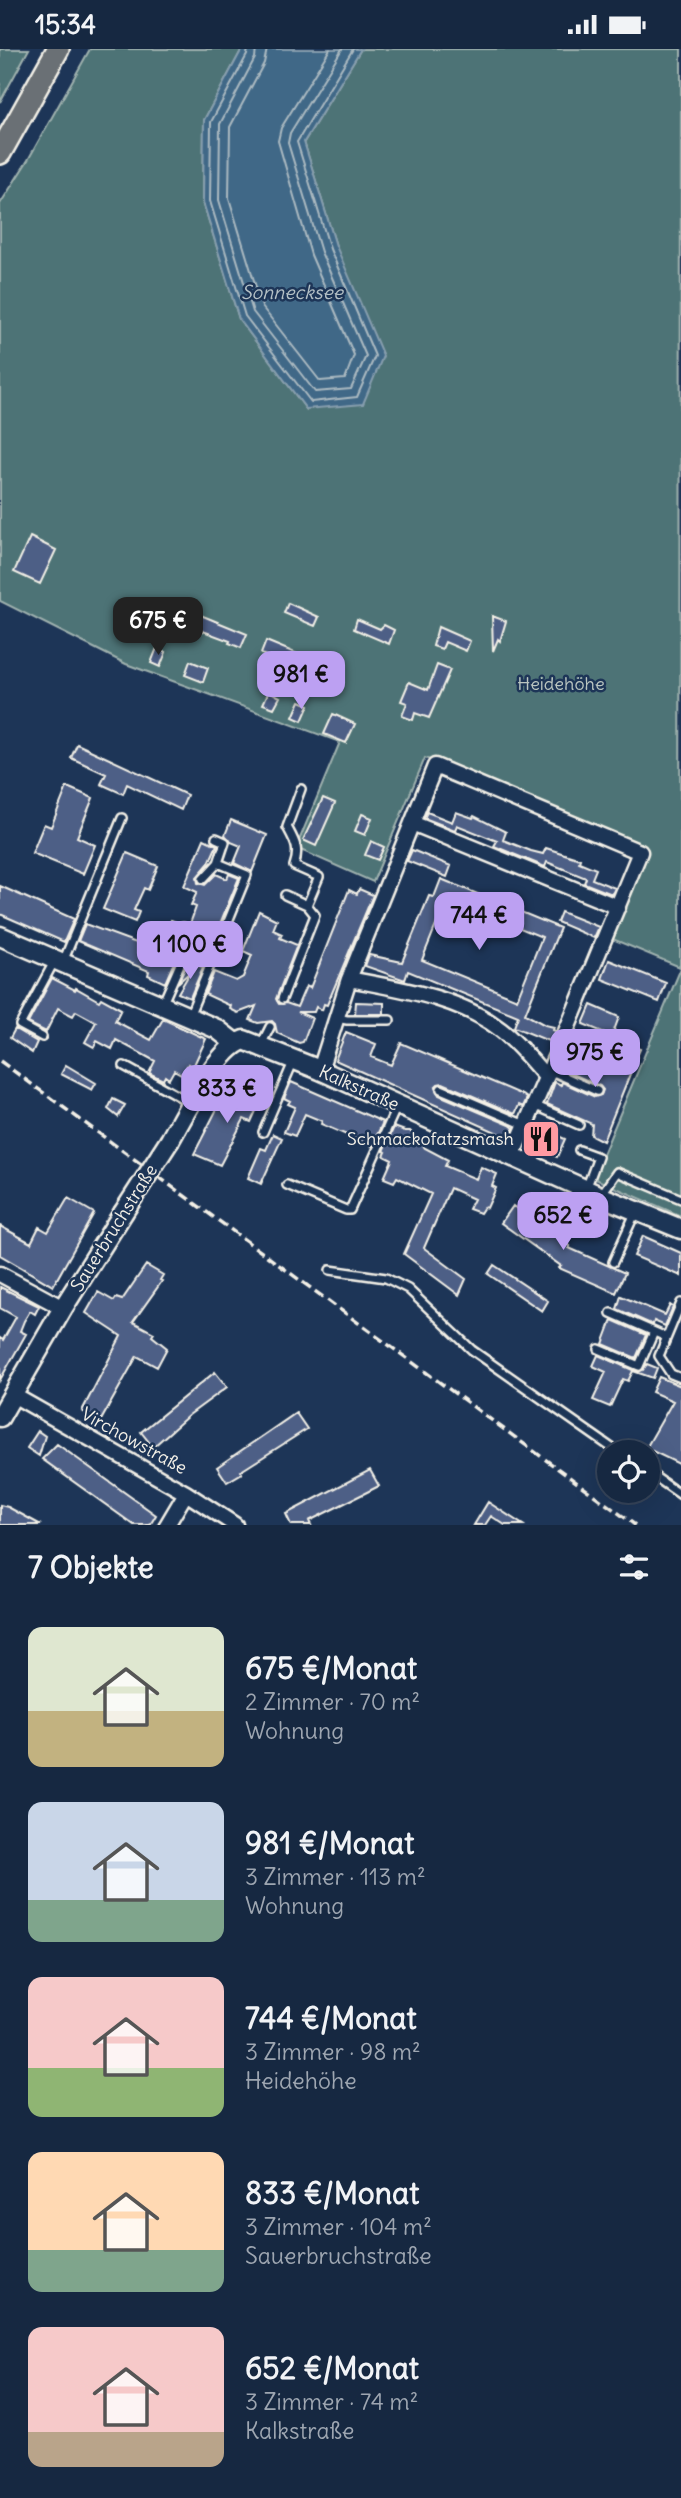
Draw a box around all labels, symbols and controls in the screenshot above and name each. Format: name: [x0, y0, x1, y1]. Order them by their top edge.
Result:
text: 15:34: [35, 8, 96, 41]
water label: Sonnecksee: [241, 280, 345, 304]
pin: 675 €: [109, 597, 207, 657]
text: 675 €: [129, 605, 187, 634]
pin: 981 €: [252, 651, 350, 711]
text: 981 €: [273, 659, 329, 688]
park label: Heidehöhe: [517, 672, 605, 695]
pin: 744 €: [430, 893, 528, 952]
text: 744 €: [450, 900, 508, 929]
pin: 1 100 €: [125, 921, 255, 981]
text: 1 100 €: [153, 929, 227, 958]
pin: 975 €: [546, 1030, 644, 1089]
text: 975 €: [566, 1037, 624, 1066]
street label: Kalkstraße: [315, 1060, 403, 1115]
pin: 833 €: [178, 1065, 276, 1125]
text: 833 €: [197, 1073, 257, 1102]
restaurant icon: Schmackofatzsmash: [520, 1118, 562, 1160]
place label: Schmackofatzsmash: [347, 1127, 514, 1150]
street label: Sauerbruchstraße: [65, 1160, 162, 1296]
pin: 652 €: [514, 1193, 612, 1252]
text: 652 €: [533, 1200, 593, 1229]
street label: Virchowstraße: [77, 1402, 191, 1479]
map controls: [597, 1440, 660, 1503]
button: locate: [597, 1440, 660, 1503]
text: 7 Objekte: [28, 1548, 154, 1586]
icon: filters: [615, 1548, 653, 1586]
text: 675 €/Monat: [245, 1649, 417, 1687]
icon: home: [84, 1655, 168, 1739]
text: 2 Zimmer · 70 m²: [245, 1687, 420, 1716]
text: Wohnung: [245, 1716, 344, 1745]
text: 981 €/Monat: [245, 1824, 414, 1862]
icon: home: [84, 1830, 168, 1914]
text: 3 Zimmer · 113 m²: [245, 1862, 426, 1891]
text: Wohnung: [245, 1891, 344, 1920]
text: 744 €/Monat: [245, 1999, 417, 2037]
icon: home: [84, 2005, 168, 2089]
text: 3 Zimmer · 98 m²: [245, 2037, 421, 2066]
text: Heidehöhe: [245, 2066, 357, 2095]
text: 833 €/Monat: [245, 2174, 419, 2212]
icon: home: [84, 2180, 168, 2264]
text: 3 Zimmer · 104 m²: [245, 2212, 432, 2241]
text: Sauerbruchstraße: [245, 2241, 432, 2270]
text: 652 €/Monat: [245, 2349, 419, 2387]
icon: home: [84, 2355, 168, 2439]
text: 3 Zimmer · 74 m²: [245, 2387, 418, 2416]
text: Kalkstraße: [245, 2416, 354, 2445]

